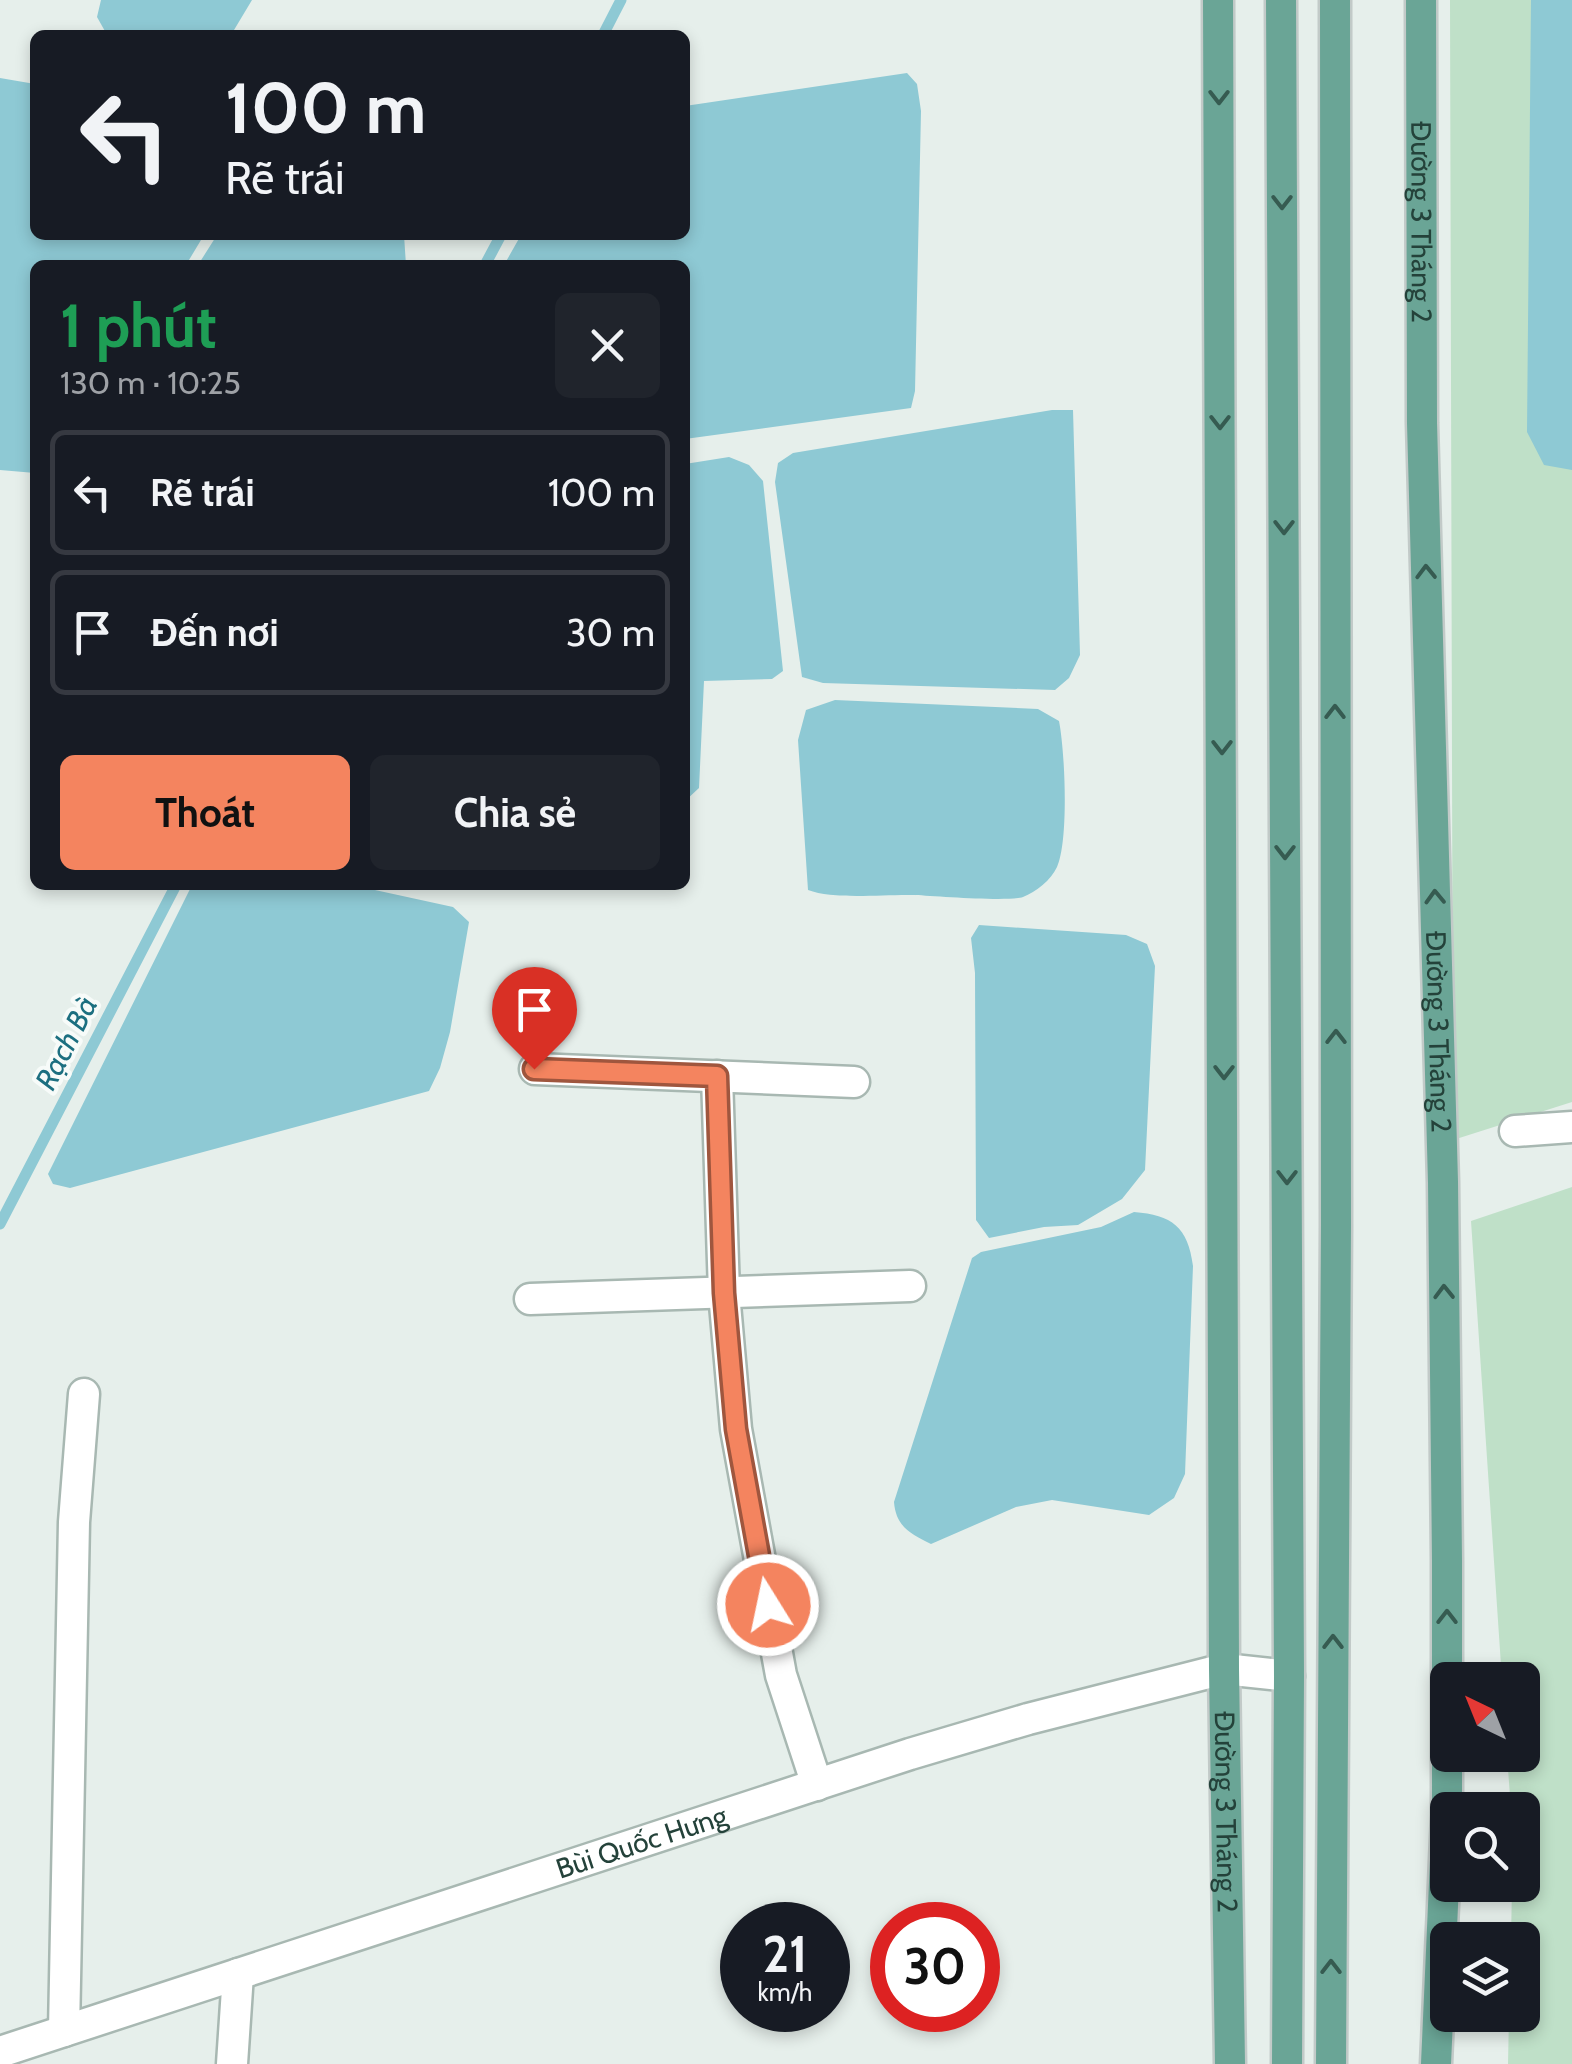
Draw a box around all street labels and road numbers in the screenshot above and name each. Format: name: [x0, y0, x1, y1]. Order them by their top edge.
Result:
street label: Đường 3 Tháng 2: [1404, 121, 1439, 323]
street label: Đường 3 Tháng 2: [1419, 930, 1459, 1133]
street label: Đường 3 Tháng 2: [1208, 1711, 1245, 1913]
street label: Bùi Quốc Hưng: [552, 1798, 732, 1886]

